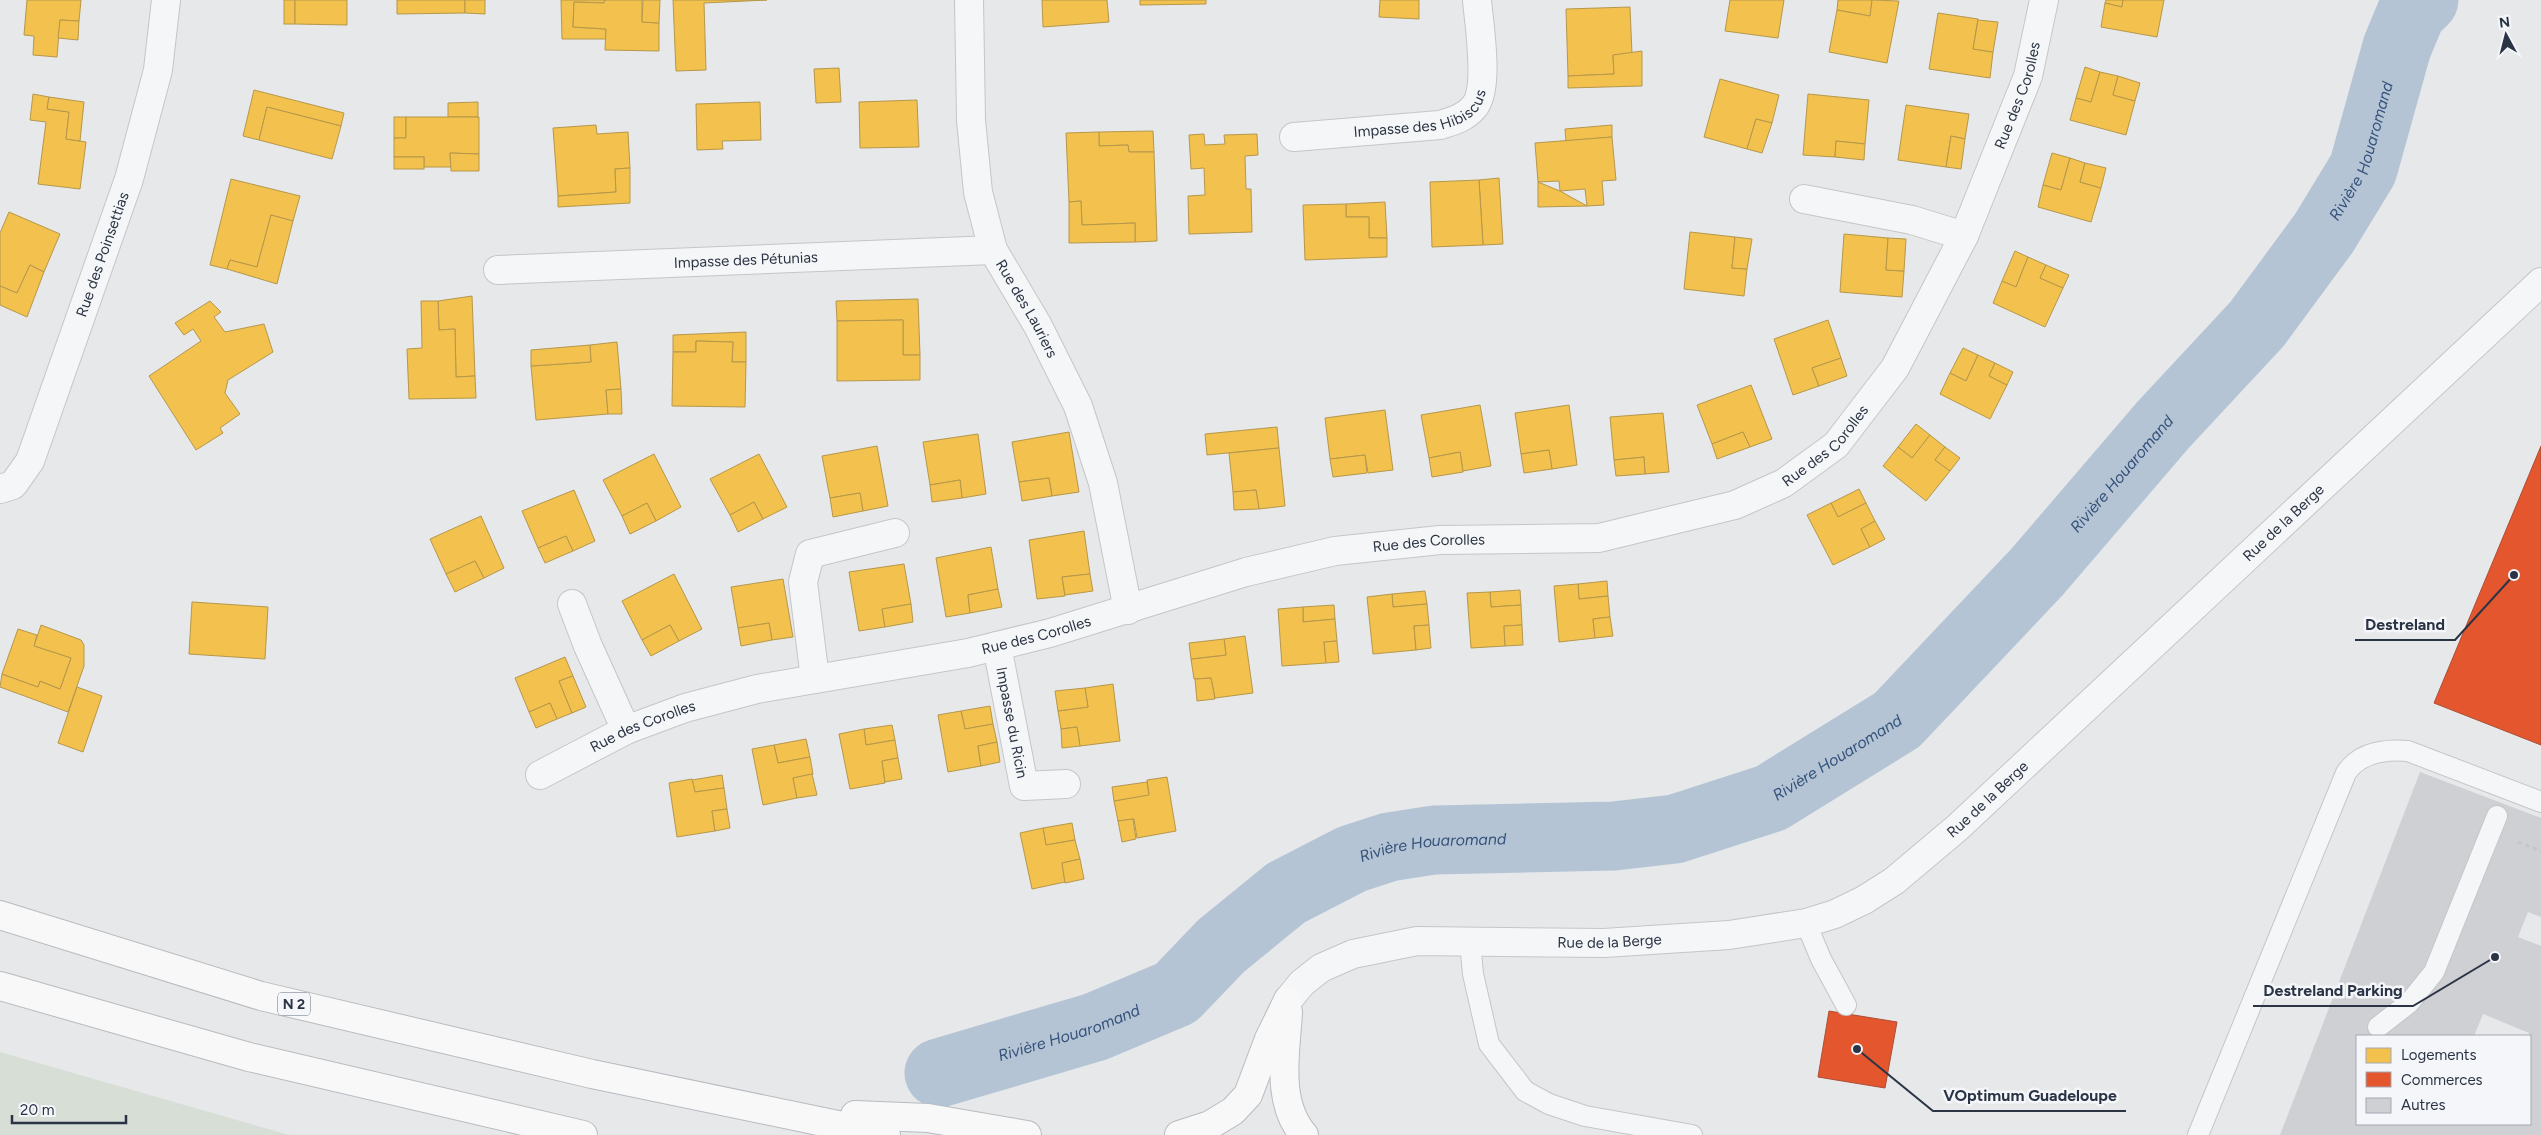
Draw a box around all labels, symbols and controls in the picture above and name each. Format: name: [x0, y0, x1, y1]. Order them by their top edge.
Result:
north arrow: [2481, 10, 2531, 60]
text: N: [2498, 13, 2511, 32]
street label: Rue des Corolles: [1991, 40, 2044, 152]
water label: Rivière Houaromand: [2325, 79, 2397, 224]
street label: Impasse des Hibiscus: [1353, 88, 1490, 141]
street label: Rue des Poinsettias: [72, 189, 133, 319]
street label: Impasse des Pétunias: [673, 248, 818, 272]
street label: Rue des Lauriers: [992, 256, 1061, 361]
street label: Rue des Corolles: [1779, 401, 1872, 490]
water label: Rivière Houaromand: [2066, 411, 2177, 536]
street label: Rue de la Berge: [2239, 480, 2328, 565]
street label: Rue des Corolles: [1372, 530, 1485, 556]
callout: Destreland: [2355, 609, 2455, 640]
street label: Rue des Corolles: [980, 612, 1093, 658]
text: Destreland: [2365, 615, 2445, 634]
street label: Impasse du Ricin: [992, 665, 1031, 780]
street label: Rue des Corolles: [587, 697, 697, 756]
water label: Rivière Houaromand: [1769, 710, 1906, 804]
street label: Rue de la Berge: [1943, 757, 2032, 842]
water label: Rivière Houaromand: [1357, 829, 1507, 866]
street label: Rue de la Berge: [1557, 930, 1662, 952]
callout: Destreland Parking: [2253, 975, 2413, 1006]
text: Destreland Parking: [2263, 981, 2403, 1000]
road number: N 2: [278, 992, 310, 1016]
water label: Rivière Houaromand: [996, 1000, 1143, 1065]
legend: [2356, 1035, 2531, 1125]
text: Logements: [2401, 1046, 2476, 1064]
text: Commerces: [2401, 1071, 2483, 1089]
callout: VOptimum Guadeloupe: [1933, 1080, 2126, 1111]
text: VOptimum Guadeloupe: [1943, 1086, 2117, 1105]
scale bar: [12, 1092, 126, 1124]
text: Autres: [2401, 1096, 2445, 1114]
text: 20 m: [20, 1101, 54, 1119]

